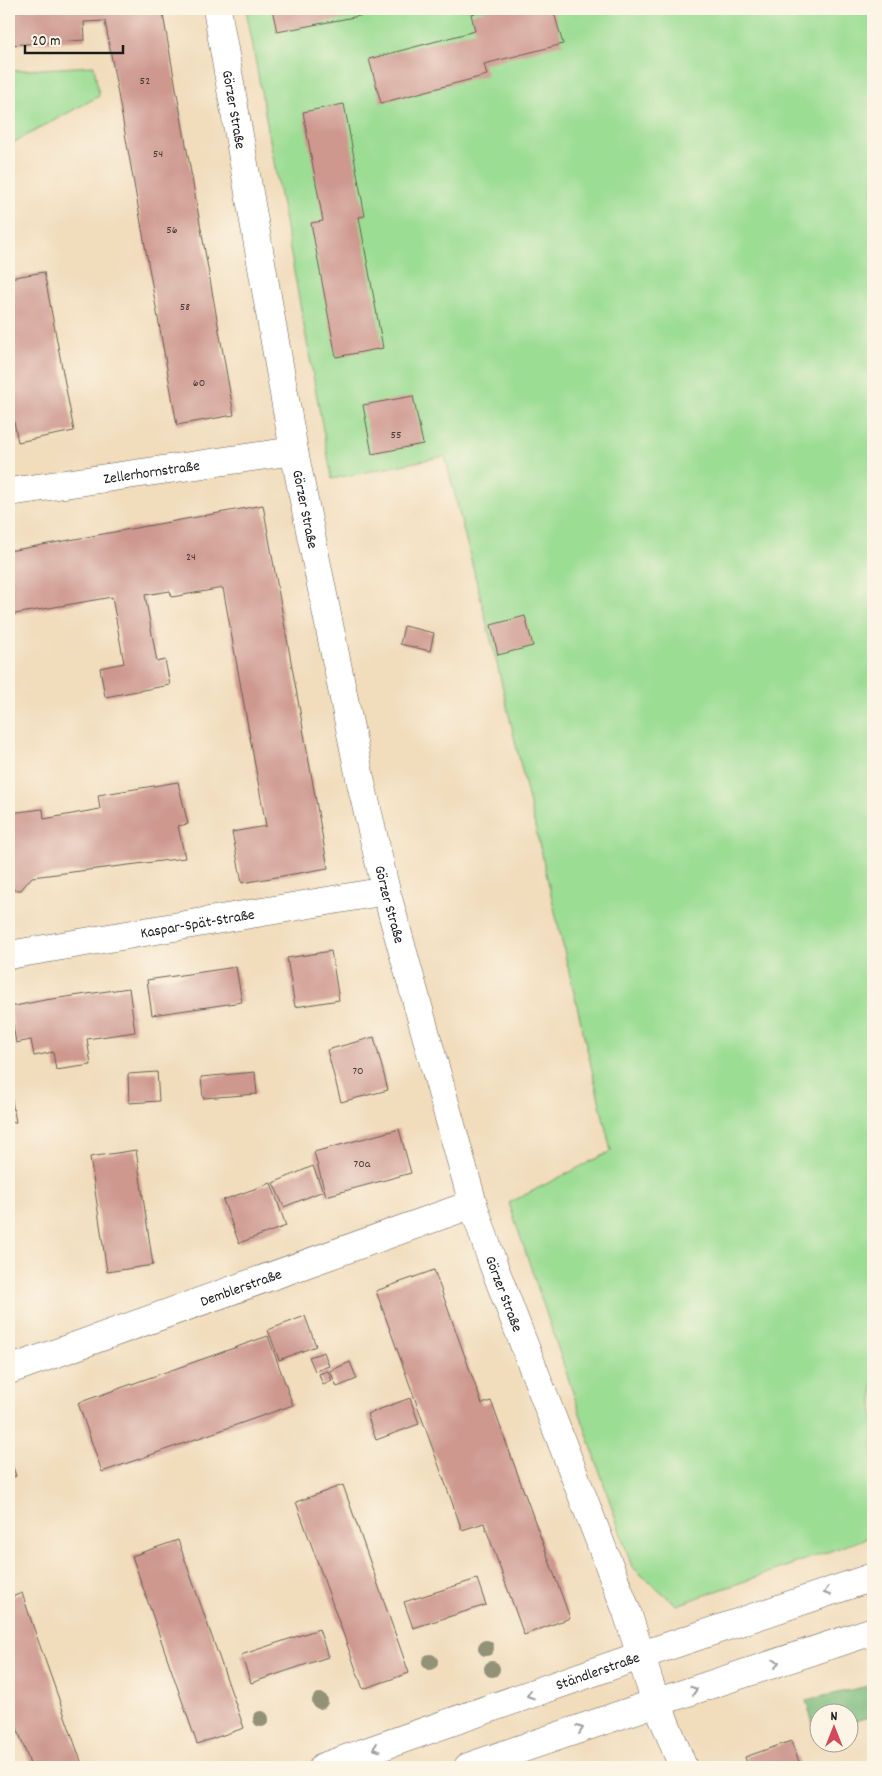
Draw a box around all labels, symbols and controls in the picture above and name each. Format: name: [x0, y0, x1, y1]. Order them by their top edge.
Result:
scale bar: [25, 22, 122, 54]
text: 20 m: [32, 31, 60, 53]
street label: Görzer Straße: [215, 69, 250, 151]
house number: 52: [140, 73, 150, 90]
house number: 54: [153, 146, 163, 163]
house number: 56: [166, 222, 178, 239]
house number: 58: [180, 299, 190, 316]
house number: 60: [193, 375, 205, 392]
house number: 55: [390, 427, 402, 444]
street label: Zellerhornstraße: [102, 456, 202, 491]
street label: Görzer Straße: [285, 468, 323, 551]
house number: 24: [186, 549, 196, 566]
street label: Görzer Straße: [367, 864, 409, 947]
street label: Kaspar-Spät-Straße: [139, 904, 257, 945]
house number: 70: [352, 1063, 364, 1080]
house number: 70a: [354, 1156, 371, 1173]
street label: Görzer Straße: [478, 1253, 527, 1336]
street label: Demblerstraße: [197, 1264, 285, 1314]
one-way arrow: [823, 1586, 832, 1596]
street label: Ständlerstraße: [553, 1647, 644, 1697]
one-way arrow: [771, 1659, 780, 1669]
one-way arrow: [689, 1686, 697, 1696]
one-way arrow: [526, 1689, 534, 1699]
north arrow: [810, 1704, 860, 1754]
text: N: [831, 1707, 838, 1727]
one-way arrow: [576, 1724, 584, 1734]
one-way arrow: [373, 1743, 381, 1753]

